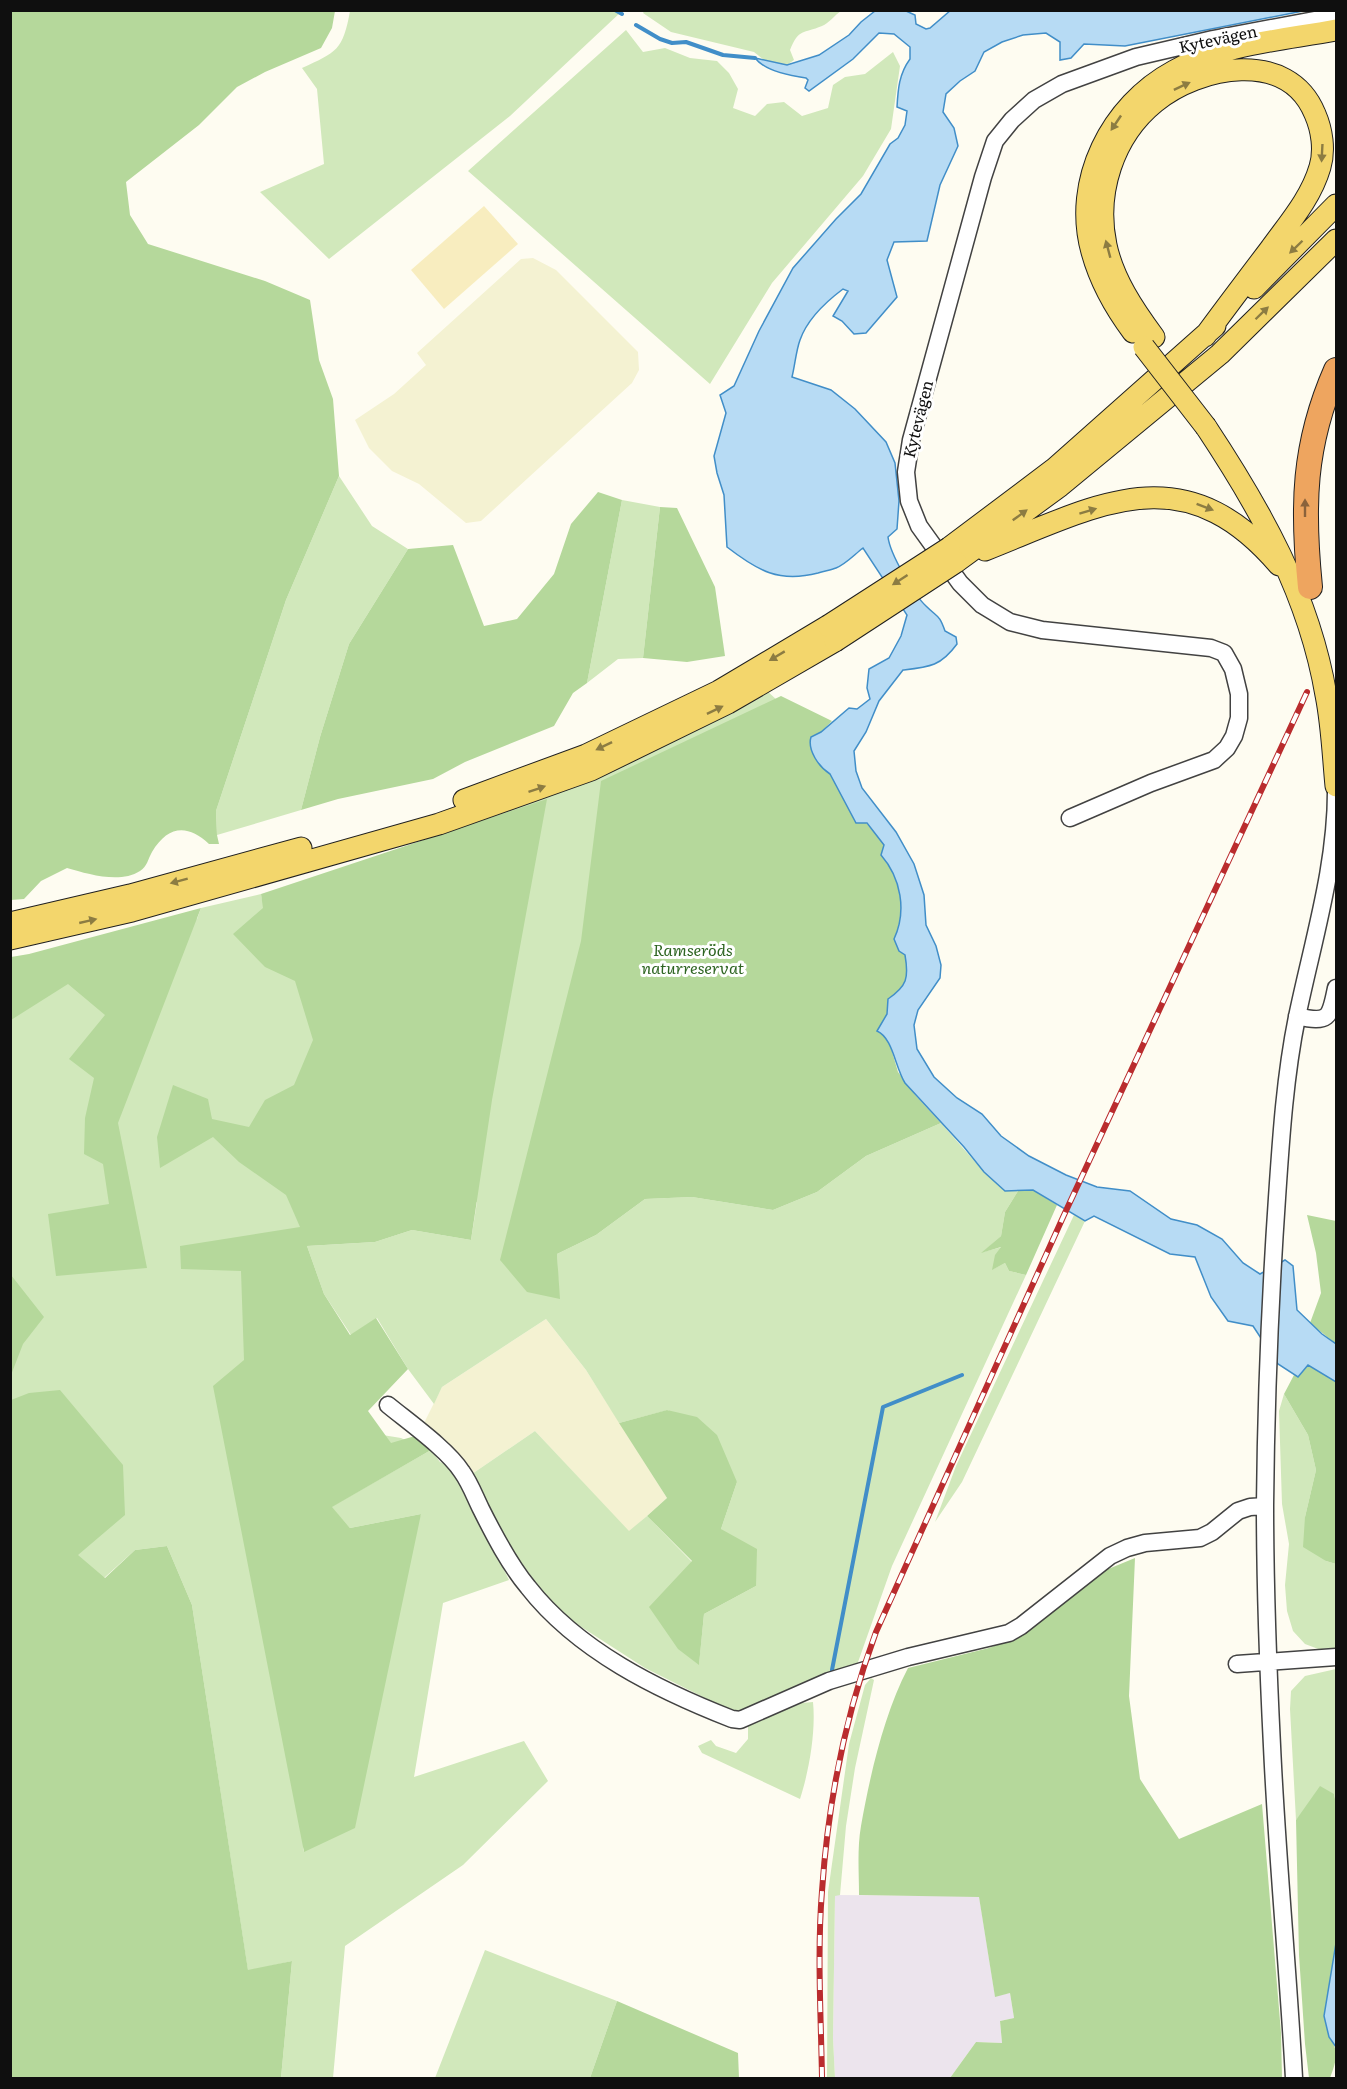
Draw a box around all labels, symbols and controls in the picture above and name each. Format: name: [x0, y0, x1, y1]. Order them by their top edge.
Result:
street label: Kytevägen: [1176, 18, 1260, 58]
one-way arrow: [1173, 81, 1190, 90]
one-way arrow: [1110, 115, 1121, 131]
one-way arrow: [1317, 143, 1326, 162]
one-way arrow: [1102, 240, 1112, 258]
one-way arrow: [1289, 240, 1303, 254]
one-way arrow: [1254, 306, 1269, 320]
street label: Kytevägen: [896, 377, 938, 460]
one-way arrow: [1300, 498, 1310, 517]
one-way arrow: [1196, 503, 1214, 512]
one-way arrow: [1079, 505, 1097, 515]
one-way arrow: [1011, 509, 1027, 521]
one-way arrow: [892, 574, 908, 586]
one-way arrow: [769, 651, 785, 662]
one-way arrow: [706, 705, 723, 714]
one-way arrow: [596, 741, 613, 751]
one-way arrow: [528, 784, 546, 794]
one-way arrow: [170, 877, 188, 887]
one-way arrow: [79, 915, 97, 925]
park label: Ramseröds naturreservat: [642, 937, 745, 979]

